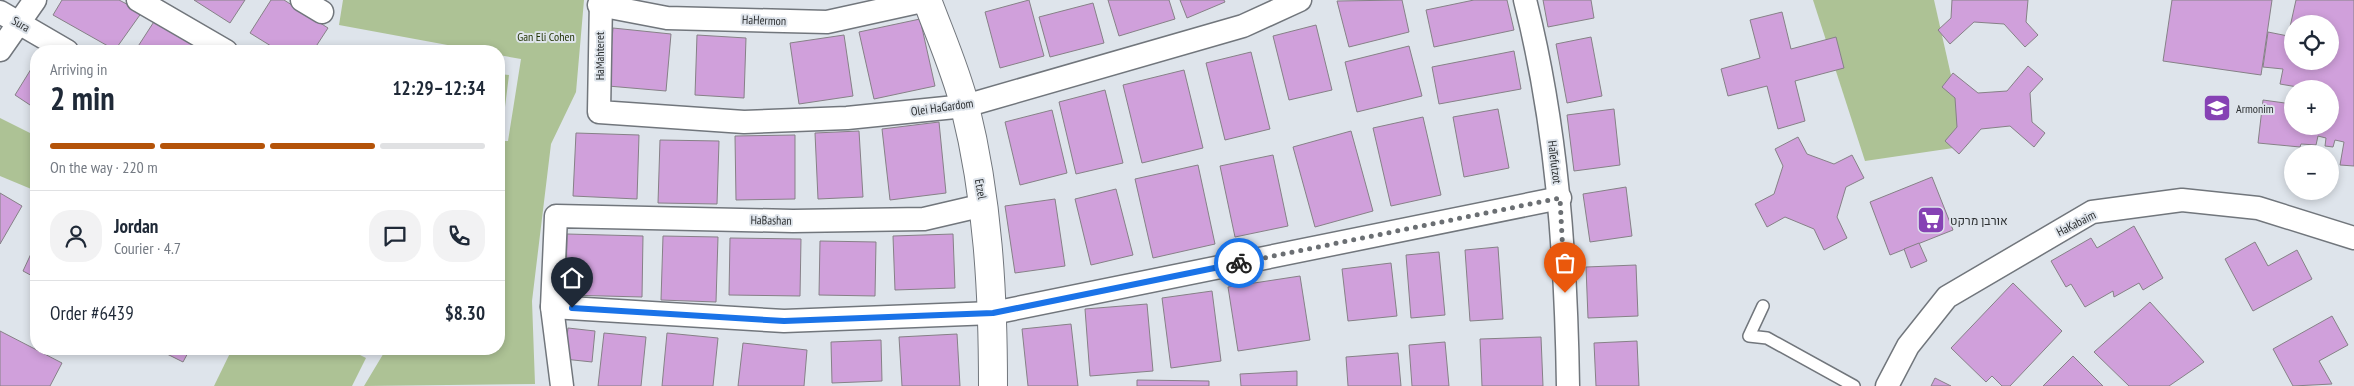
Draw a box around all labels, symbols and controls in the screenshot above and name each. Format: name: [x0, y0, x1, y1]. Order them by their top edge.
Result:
street label: HaHermon: [742, 12, 786, 28]
street label: Sura: [9, 13, 33, 35]
map controls: [2284, 15, 2339, 200]
button: locate: [2284, 15, 2339, 70]
park label: Gan Eli Cohen: [517, 29, 575, 44]
street label: HaMahteret: [592, 31, 607, 80]
text: Arriving in: [50, 59, 107, 79]
text: 12:29–12:34: [392, 76, 485, 100]
text: 2 min: [50, 77, 115, 119]
button: +: [2284, 80, 2339, 135]
school or university icon: Armonim: [2202, 93, 2232, 123]
street label: Olei HaGardom: [910, 95, 974, 119]
place label: Armonim: [2236, 101, 2274, 116]
street label: HaTefutzot: [1545, 140, 1565, 185]
button: −: [2284, 145, 2339, 200]
text: On the way · 220 m: [50, 157, 158, 177]
street label: Etzel: [972, 178, 990, 201]
supermarket icon: אורבן מרקט: [1916, 205, 1946, 235]
street label: HaKabaim: [2054, 207, 2098, 239]
button: person: [50, 210, 102, 262]
button: chat: [369, 210, 421, 262]
button: phone: [433, 210, 485, 262]
street label: HaBashan: [750, 212, 792, 228]
place label: אורבן מרקט: [1950, 213, 2008, 228]
text: Jordan: [114, 214, 158, 238]
text: Courier · 4.7: [114, 238, 181, 258]
courier: [1214, 238, 1264, 288]
pin: [1544, 242, 1586, 293]
icon: bike: [1225, 249, 1253, 277]
icon: bag: [1551, 249, 1579, 277]
pin: [551, 257, 593, 308]
icon: home: [558, 264, 586, 292]
text: Order #6439: [50, 301, 134, 325]
text: $8.30: [445, 301, 485, 325]

